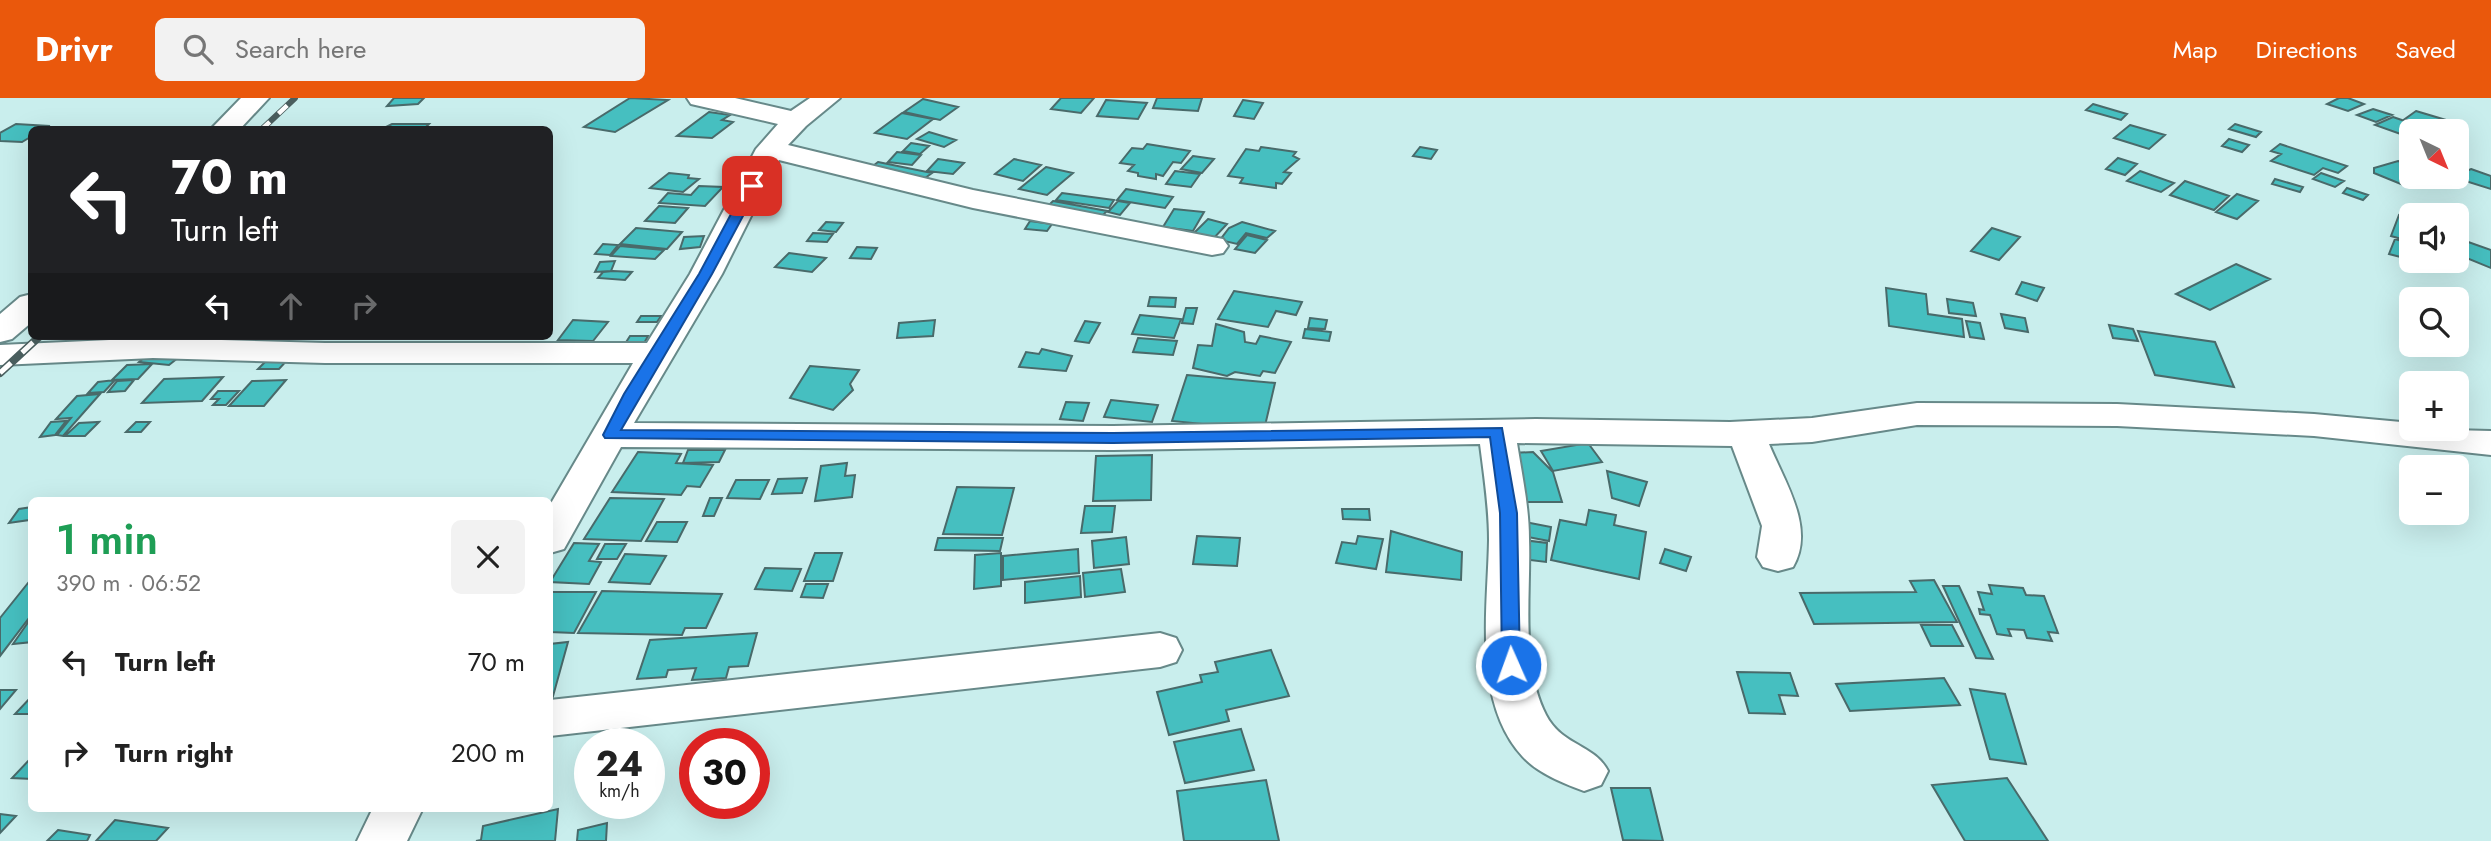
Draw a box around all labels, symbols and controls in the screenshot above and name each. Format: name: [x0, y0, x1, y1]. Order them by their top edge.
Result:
search box: [155, 18, 645, 81]
text: Drivr: [35, 26, 113, 73]
icon: search: [179, 30, 217, 68]
text: Search here: [235, 30, 366, 68]
text: Map: [2173, 32, 2218, 67]
text: Directions: [2256, 32, 2357, 67]
text: Saved: [2395, 32, 2456, 67]
north arrow: [2399, 119, 2469, 189]
map controls: [2399, 119, 2469, 525]
text: 70 m: [171, 142, 288, 212]
icon: left: [56, 154, 147, 245]
pin: [722, 156, 782, 216]
icon: arrive: [733, 167, 771, 205]
button: sound: [2399, 203, 2469, 273]
text: Turn left: [171, 207, 278, 253]
icon: left: [199, 287, 237, 325]
icon: ahead: [272, 287, 310, 325]
icon: right: [345, 287, 383, 325]
button: search: [2399, 287, 2469, 357]
button: +: [2399, 371, 2469, 441]
button: −: [2399, 455, 2469, 525]
text: 1 min: [56, 509, 158, 570]
button: close: [451, 520, 525, 594]
text: 390 m · 06:52: [56, 566, 201, 600]
position arrow: [1474, 628, 1548, 702]
icon: left: [56, 643, 94, 681]
text: Turn left: [115, 643, 215, 681]
text: 70 m: [468, 643, 525, 681]
speed limit sign: 30: [679, 728, 770, 819]
icon: right: [56, 734, 94, 772]
text: Turn right: [115, 734, 233, 772]
text: 200 m: [451, 734, 525, 772]
text: 24: [596, 739, 643, 789]
text: km/h: [599, 778, 640, 804]

